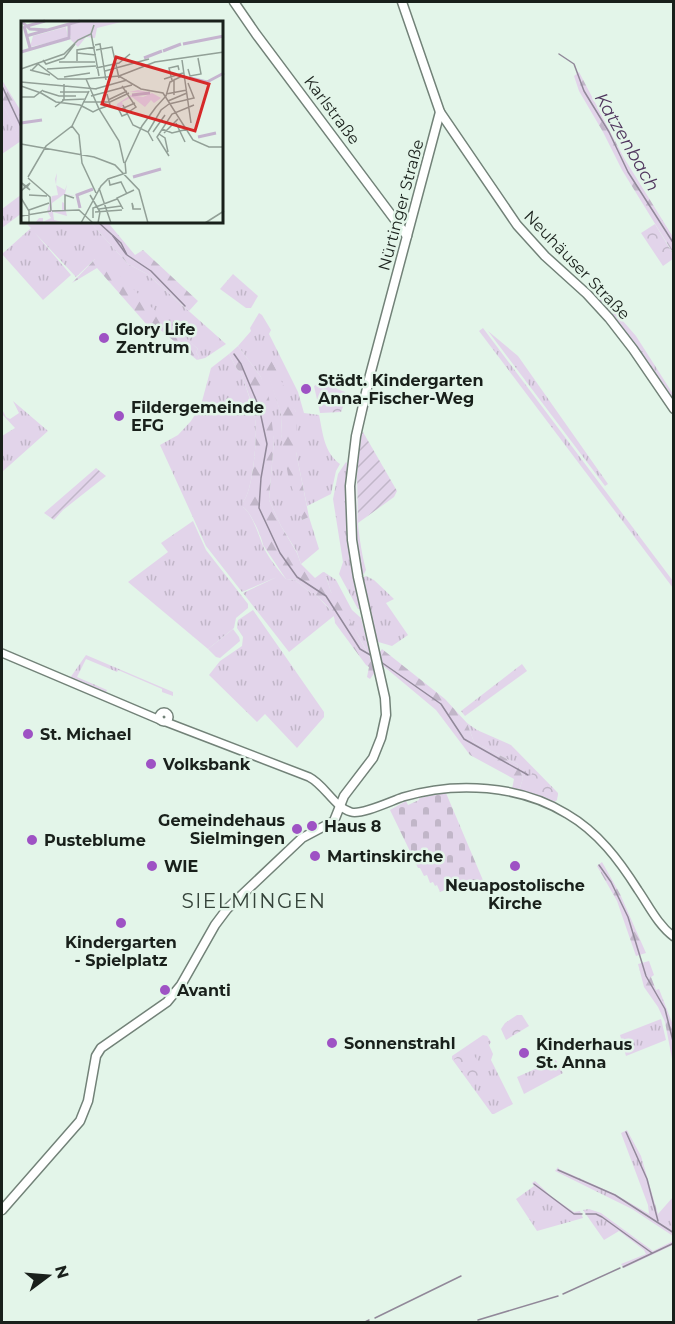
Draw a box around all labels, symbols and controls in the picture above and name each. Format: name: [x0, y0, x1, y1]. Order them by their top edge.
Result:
inset map: [21, 21, 224, 224]
street label: Karlstraße: [300, 72, 364, 148]
water label: Katzenbach: [590, 89, 664, 195]
street label: Nürtinger Straße: [374, 137, 428, 273]
street label: Neuhäuser Straße: [520, 206, 634, 324]
place label: Glory Life Zentrum: [116, 320, 195, 357]
marker: Glory Life Zentrum: [97, 331, 111, 345]
place label: Städt. Kindergarten Anna-Fischer-Weg: [317, 371, 483, 408]
marker: Städt. Kindergarten Anna-Fischer-Weg: [299, 382, 313, 396]
place label: Fildergemeinde EFG: [131, 398, 264, 435]
marker: Fildergemeinde EFG: [112, 409, 126, 423]
place label: St. Michael: [40, 725, 131, 744]
marker: St. Michael: [21, 727, 35, 741]
place label: Volksbank: [162, 755, 251, 774]
marker: Volksbank: [144, 757, 158, 771]
place label: Gemeindehaus Sielmingen: [158, 811, 285, 848]
place label: Haus 8: [324, 817, 381, 836]
marker: Haus 8: [305, 819, 319, 833]
marker: Gemeindehaus Sielmingen: [290, 822, 304, 836]
place label: Pusteblume: [44, 831, 146, 850]
marker: Pusteblume: [25, 833, 39, 847]
place label: Martinskirche: [327, 847, 443, 866]
marker: Martinskirche: [308, 849, 322, 863]
place label: WIE: [164, 857, 198, 876]
marker: WIE: [145, 859, 159, 873]
marker: Neuapostolische Kirche: [508, 859, 522, 873]
place label: Neuapostolische Kirche: [445, 876, 585, 913]
district label: SIELMINGEN: [182, 889, 327, 913]
marker: Kindergarten - Spielplatz: [114, 916, 128, 930]
place label: Kindergarten - Spielplatz: [65, 933, 177, 970]
place label: Avanti: [176, 981, 231, 1000]
marker: Avanti: [158, 983, 172, 997]
place label: Sonnenstrahl: [344, 1034, 456, 1053]
place label: Kinderhaus St. Anna: [536, 1035, 633, 1072]
marker: Sonnenstrahl: [325, 1036, 339, 1050]
marker: Kinderhaus St. Anna: [517, 1046, 531, 1060]
north arrow: [18, 1246, 78, 1306]
text: N: [51, 1263, 73, 1281]

